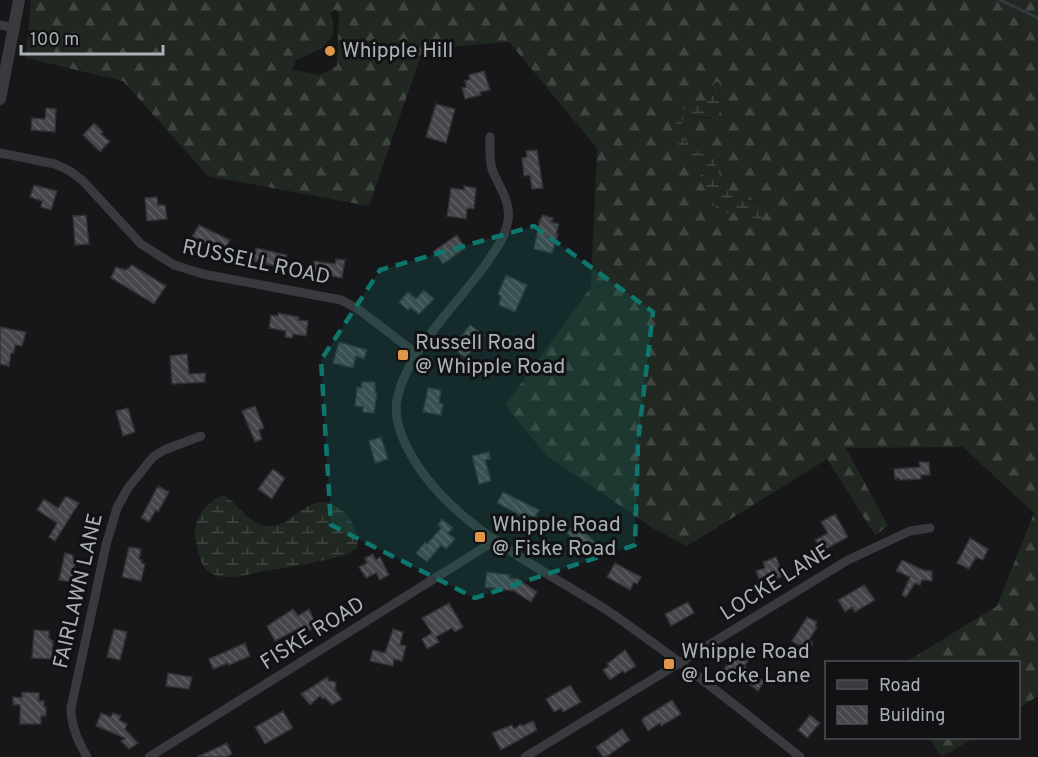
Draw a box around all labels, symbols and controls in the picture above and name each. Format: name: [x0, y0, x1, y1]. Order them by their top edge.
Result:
scale bar: [21, 18, 164, 56]
text: 100 m: [30, 29, 79, 52]
place label: Whipple Hill: [342, 38, 453, 65]
marker: Whipple Hill: [323, 44, 337, 58]
street label: RUSSELL ROAD: [180, 234, 332, 292]
place label: Russell Road @ Whipple Road: [415, 330, 565, 381]
marker: Russell Road @ Whipple Road: [396, 348, 410, 362]
street label: FAIRLAWN LANE: [48, 511, 110, 671]
place label: Whipple Road @ Fiske Road: [492, 512, 621, 563]
marker: Whipple Road @ Fiske Road: [473, 530, 487, 544]
street label: LOCKE LANE: [716, 538, 836, 628]
street label: FISKE ROAD: [256, 591, 370, 677]
place label: Whipple Road @ Locke Lane: [681, 639, 810, 690]
marker: Whipple Road @ Locke Lane: [662, 657, 676, 671]
legend: [825, 661, 1020, 739]
text: Road: [879, 675, 921, 698]
text: Building: [879, 705, 945, 728]

